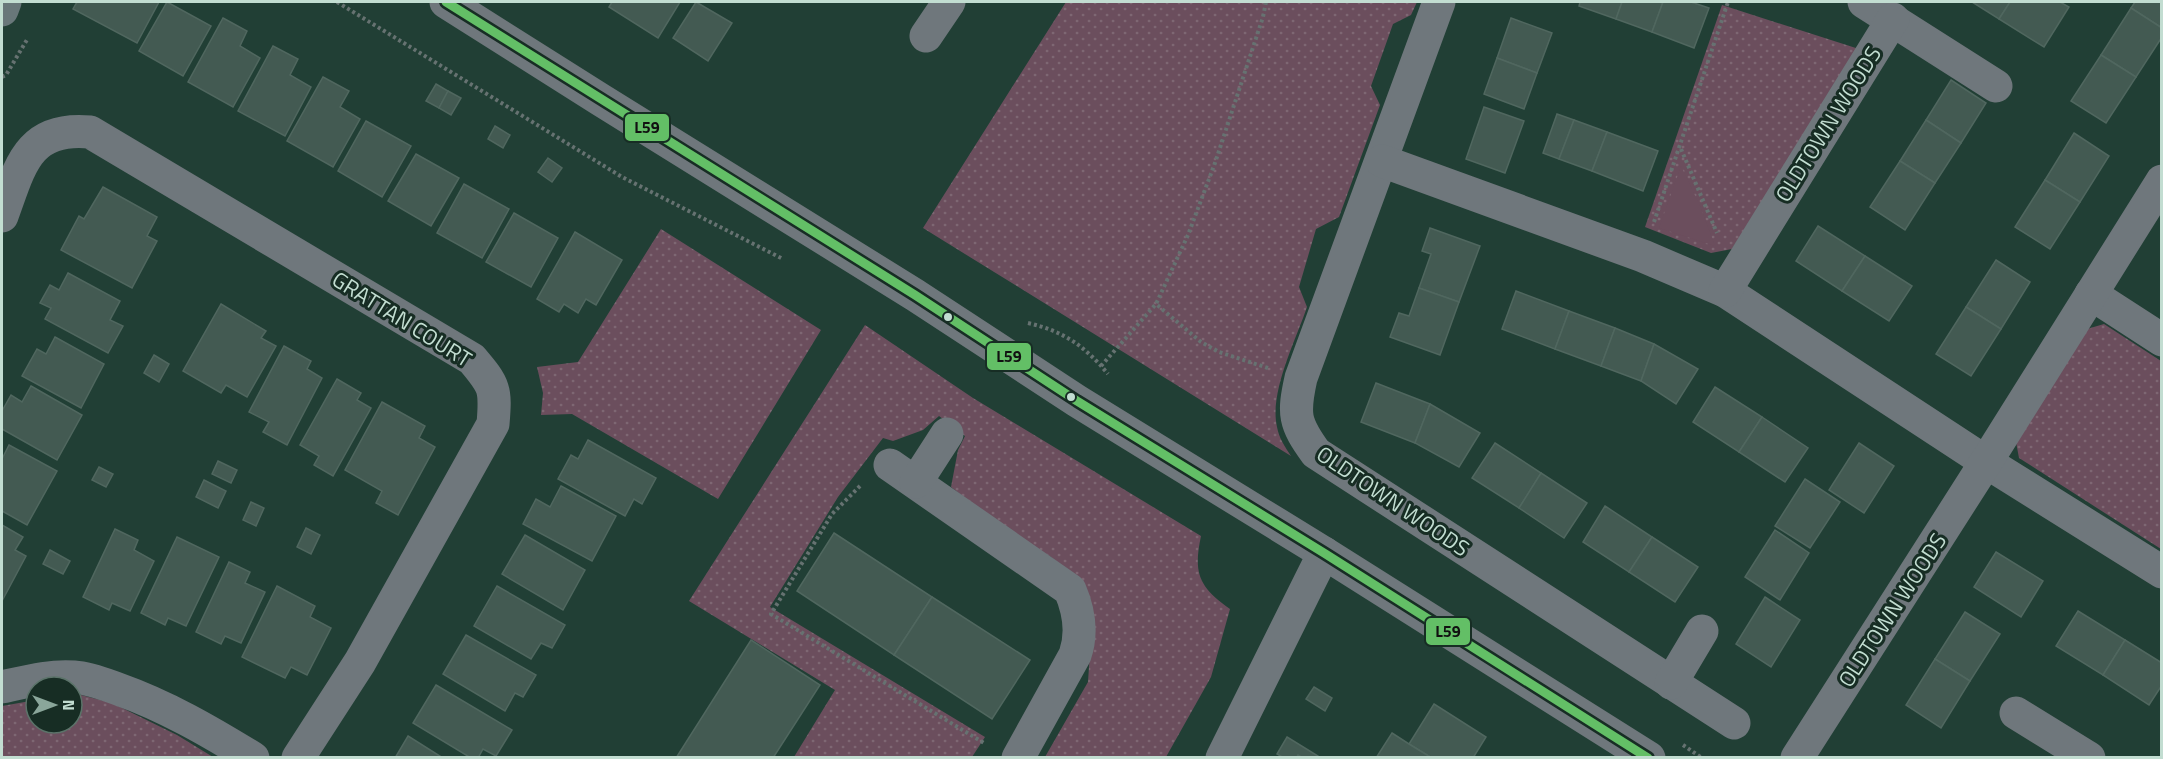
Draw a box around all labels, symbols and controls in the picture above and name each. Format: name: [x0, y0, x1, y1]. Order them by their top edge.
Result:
street label: OLDTOWN WOODS: [1766, 39, 1890, 209]
line badge: L59: [624, 113, 670, 142]
text: L59: [634, 115, 660, 139]
street label: GRATTAN COURT: [325, 262, 479, 376]
unlabelled marker: [942, 311, 954, 323]
line badge: L59: [986, 342, 1032, 371]
text: L59: [996, 344, 1022, 368]
unlabelled marker: [1065, 391, 1077, 403]
street label: OLDTOWN WOODS: [1310, 437, 1476, 565]
street label: OLDTOWN WOODS: [1829, 526, 1955, 694]
line badge: L59: [1425, 617, 1471, 646]
text: L59: [1435, 619, 1461, 643]
north arrow: [24, 675, 84, 735]
text: N: [57, 699, 81, 711]

